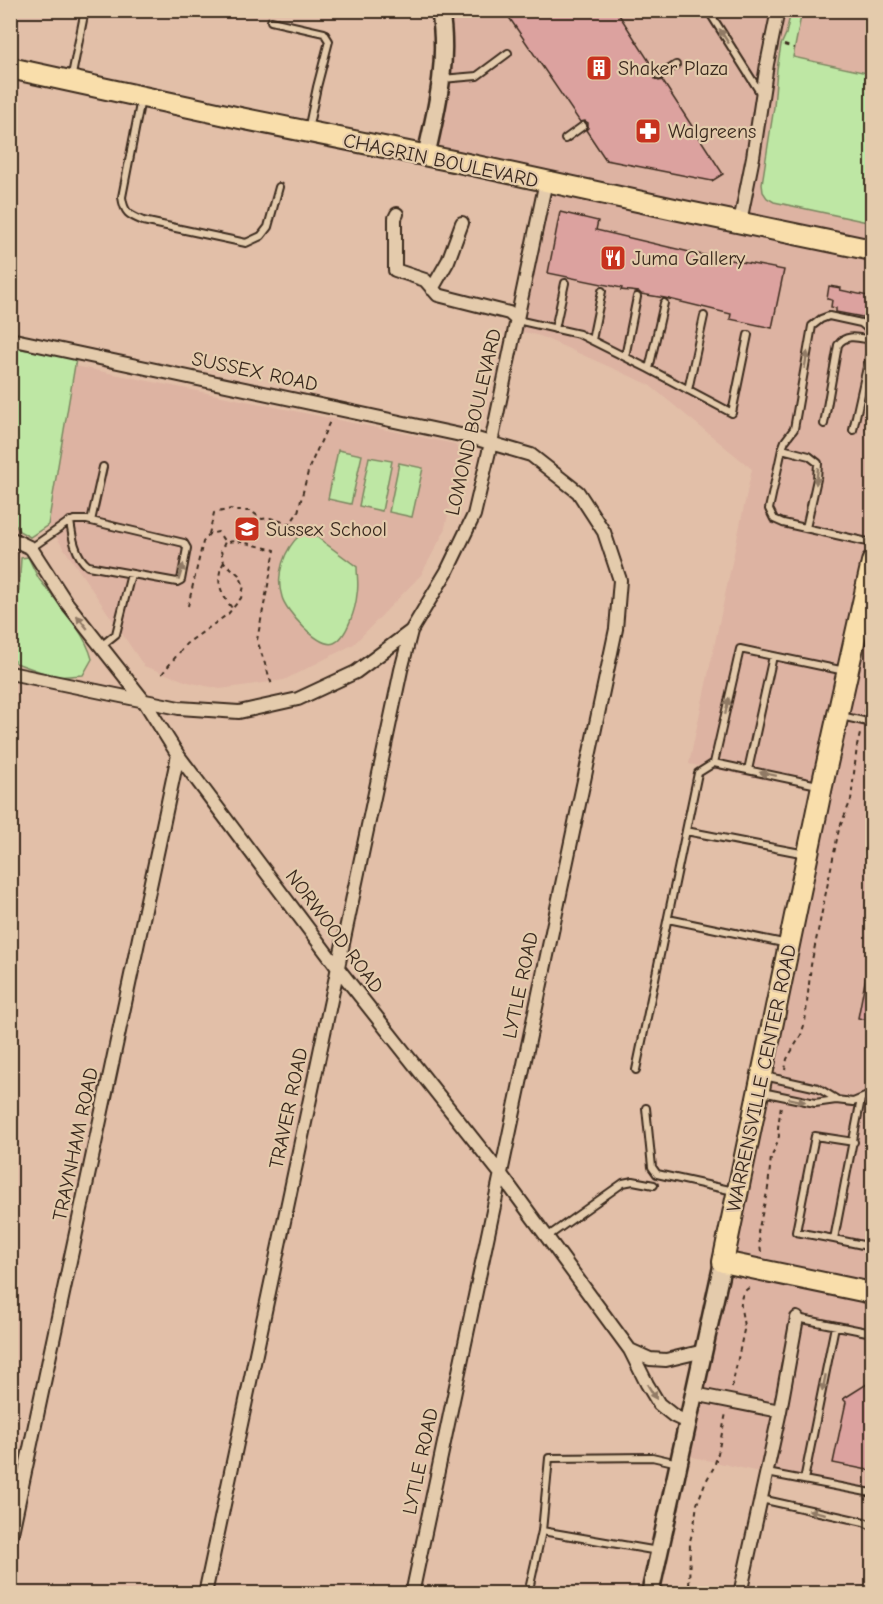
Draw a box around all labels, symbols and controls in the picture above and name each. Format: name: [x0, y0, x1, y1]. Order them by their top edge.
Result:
one-way arrow: [719, 28, 730, 44]
building icon: Shaker Plaza: [584, 53, 614, 83]
place label: Shaker Plaza: [618, 57, 728, 80]
pharmacy icon: Walgreens: [633, 116, 663, 146]
place label: Walgreens: [668, 120, 756, 143]
street label: CHAGRIN BOULEVARD: [341, 129, 541, 192]
restaurant icon: Juma Gallery: [598, 243, 628, 273]
place label: Juma Gallery: [632, 247, 745, 270]
street label: LOMOND BOULEVARD: [441, 327, 506, 518]
street label: SUSSEX ROAD: [190, 347, 320, 396]
one-way arrow: [802, 350, 811, 369]
one-way arrow: [812, 467, 821, 486]
school or university icon: Sussex School: [232, 514, 262, 544]
place label: Sussex School: [266, 518, 387, 541]
one-way arrow: [177, 563, 186, 581]
one-way arrow: [77, 615, 89, 630]
one-way arrow: [723, 696, 732, 715]
one-way arrow: [759, 769, 778, 779]
street label: NORWOOD ROAD: [281, 865, 388, 998]
street label: LYTLE ROAD: [498, 930, 543, 1041]
street label: WARRENSVILLE CENTER ROAD: [722, 942, 801, 1214]
street label: TRAVER ROAD: [264, 1045, 313, 1171]
street label: TRAYNHAM ROAD: [48, 1065, 103, 1223]
one-way arrow: [788, 1095, 806, 1105]
one-way arrow: [819, 1374, 828, 1393]
one-way arrow: [647, 1384, 658, 1400]
street label: LYTLE ROAD: [398, 1406, 443, 1517]
one-way arrow: [808, 1506, 826, 1516]

